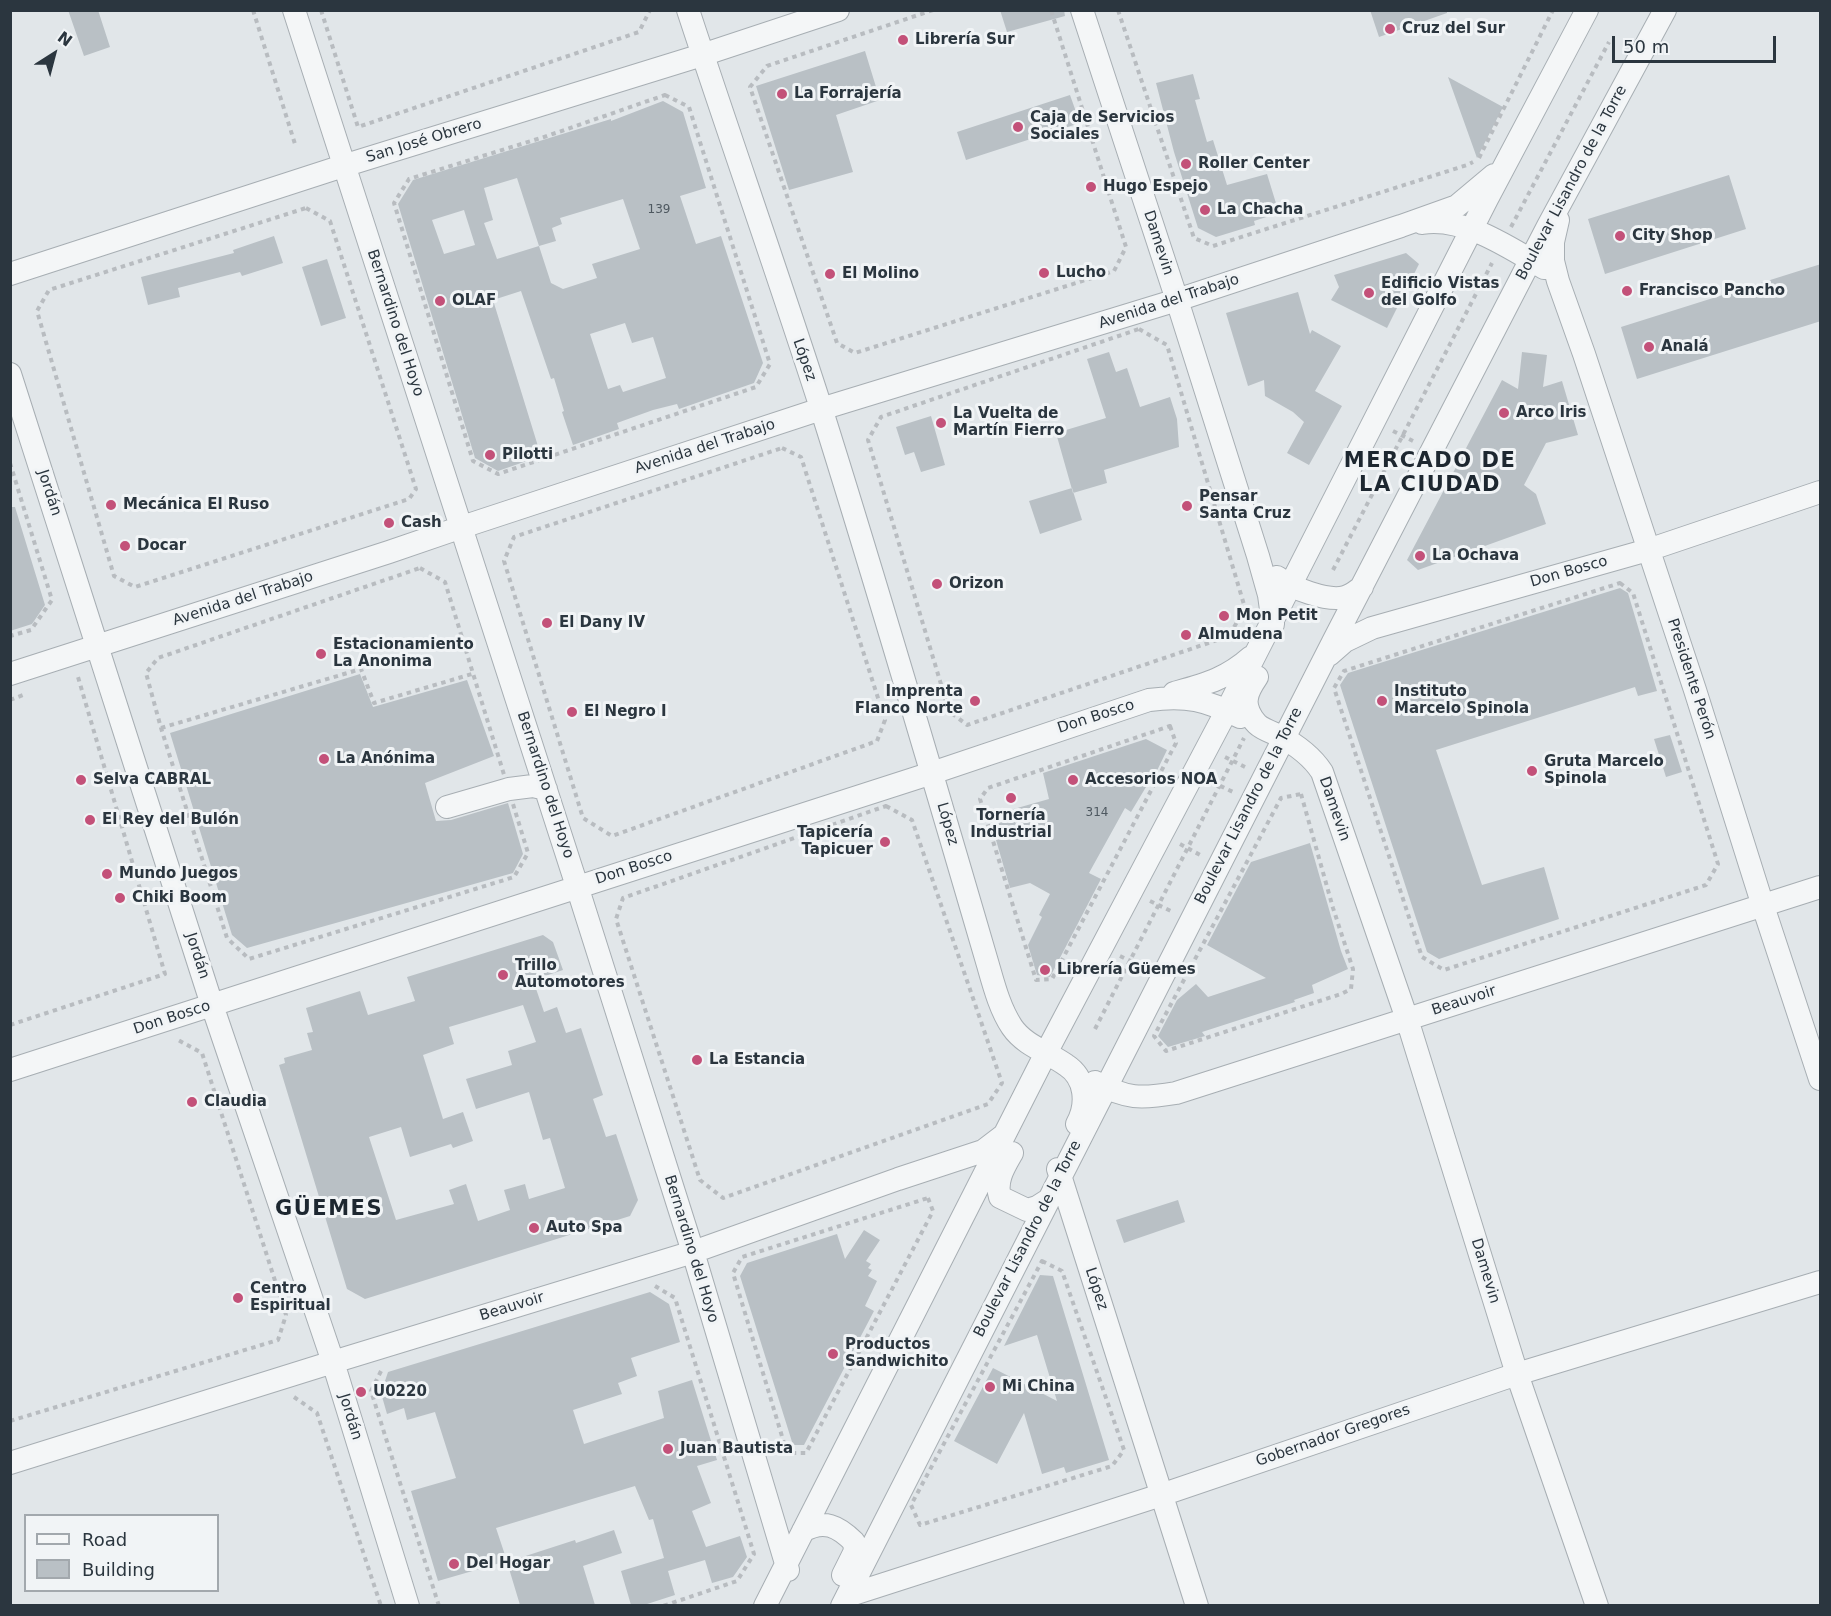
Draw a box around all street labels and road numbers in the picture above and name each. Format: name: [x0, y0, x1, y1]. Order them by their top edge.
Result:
street label: Boulevar Lisandro de la Torre: [1513, 82, 1631, 284]
street label: San José Obrero: [364, 115, 484, 167]
street label: Damevin: [1139, 208, 1177, 278]
street label: Bernardino del Hoyo: [363, 247, 427, 399]
street label: Avenida del Trabajo: [1096, 271, 1242, 333]
street label: López: [788, 336, 820, 384]
street label: Avenida del Trabajo: [632, 416, 778, 478]
street label: Jordán: [33, 468, 65, 518]
street label: Don Bosco: [1528, 552, 1610, 592]
street label: Avenida del Trabajo: [170, 568, 316, 630]
street label: Presidente Perón: [1663, 616, 1719, 742]
street label: Don Bosco: [1055, 696, 1137, 738]
street label: Boulevar Lisandro de la Torre: [1191, 705, 1307, 907]
street label: Bernardino del Hoyo: [513, 709, 577, 861]
street label: Damevin: [1315, 774, 1353, 844]
street label: López: [932, 800, 962, 848]
street label: Don Bosco: [593, 847, 675, 889]
street label: Jordán: [181, 931, 213, 981]
street label: Beauvoir: [1430, 982, 1498, 1020]
street label: Don Bosco: [131, 997, 213, 1039]
street label: Boulevar Lisandro de la Torre: [970, 1138, 1086, 1340]
street label: Bernardino del Hoyo: [660, 1173, 722, 1325]
street label: Damevin: [1467, 1236, 1503, 1306]
street label: López: [1081, 1265, 1111, 1313]
street label: Beauvoir: [478, 1289, 546, 1325]
street label: Jordán: [334, 1392, 366, 1442]
street label: Gobernador Gregores: [1253, 1401, 1413, 1471]

